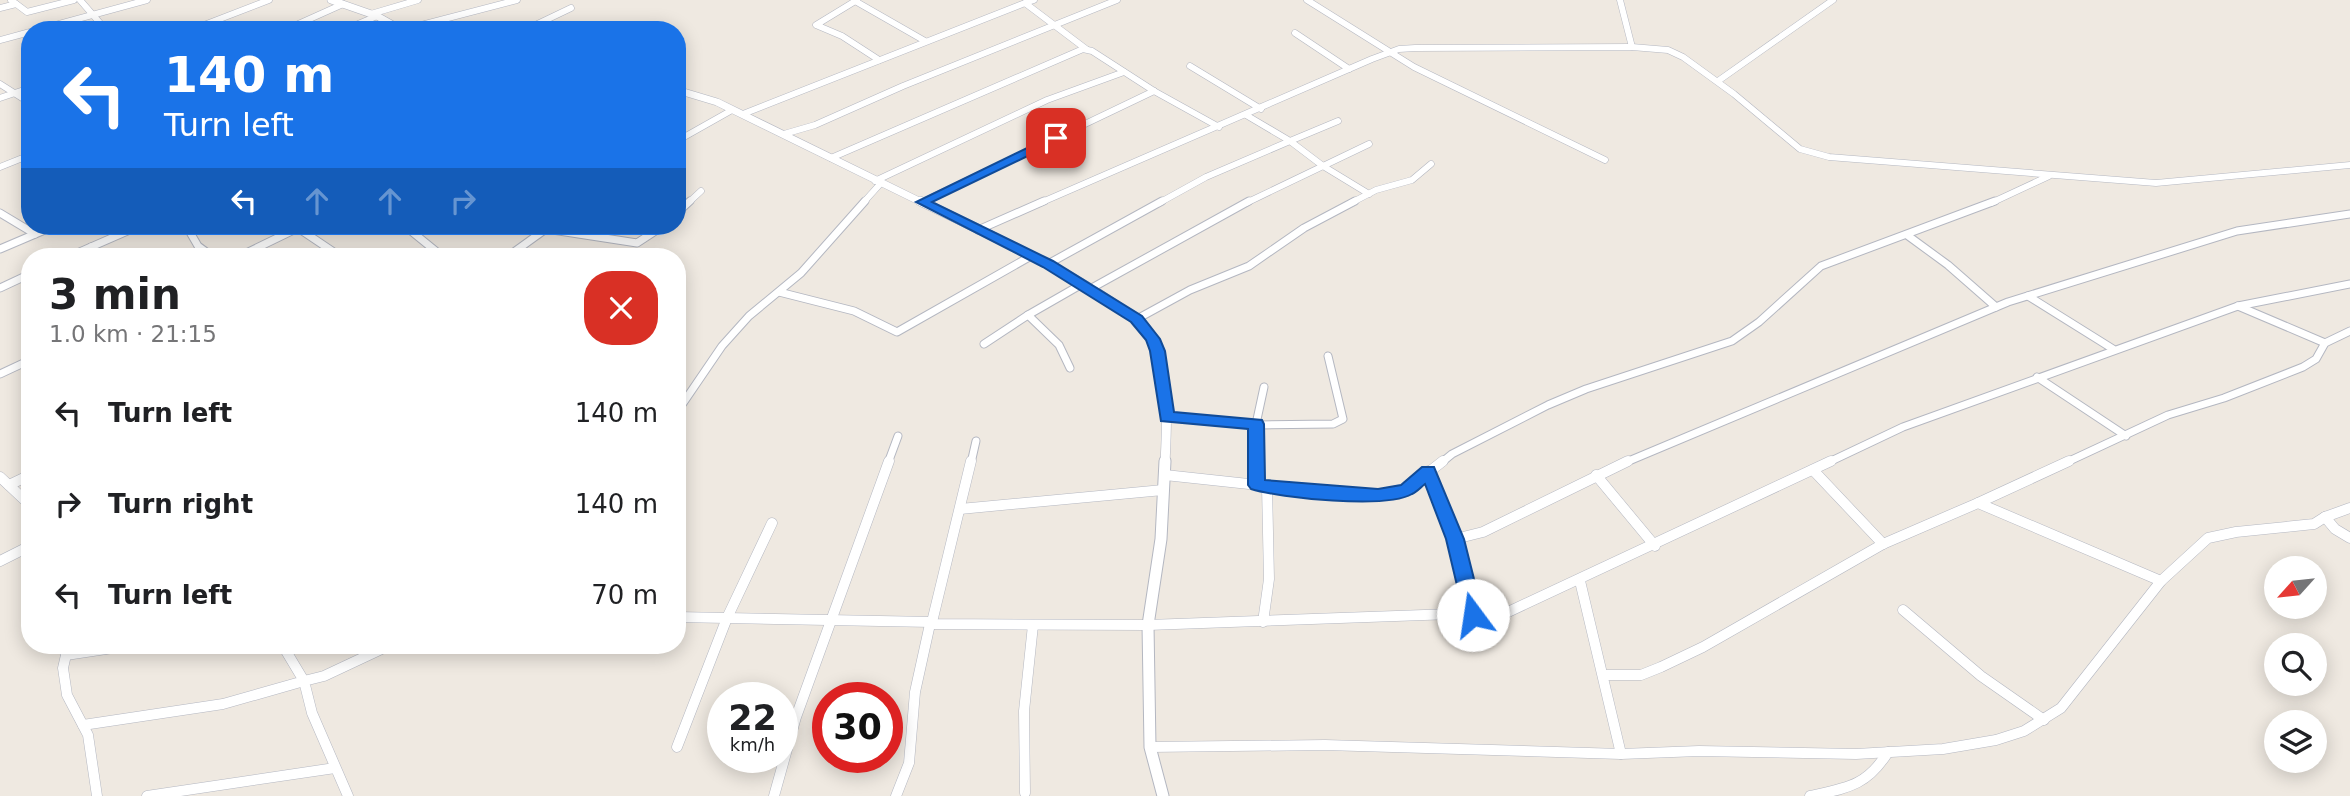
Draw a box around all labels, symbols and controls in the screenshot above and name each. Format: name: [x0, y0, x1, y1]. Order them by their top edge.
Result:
text: 140 m: [164, 47, 334, 104]
icon: left: [49, 49, 140, 140]
text: Turn left: [164, 106, 294, 144]
pin: [1026, 108, 1086, 168]
icon: arrive: [1037, 119, 1075, 157]
icon: left: [225, 182, 263, 220]
icon: ahead: [298, 182, 336, 220]
icon: ahead: [371, 182, 409, 220]
icon: right: [444, 182, 482, 220]
text: 3 min: [49, 270, 181, 319]
button: close: [584, 271, 658, 345]
text: 1.0 km · 21:15: [49, 321, 217, 347]
icon: left: [49, 394, 87, 432]
text: Turn left: [108, 398, 232, 428]
text: 140 m: [575, 398, 658, 428]
icon: right: [49, 485, 87, 523]
text: Turn right: [108, 489, 253, 519]
text: 140 m: [575, 489, 658, 519]
north arrow: [2264, 556, 2328, 620]
map controls: [2264, 556, 2327, 773]
icon: left: [49, 576, 87, 614]
position arrow: [1436, 578, 1510, 652]
text: Turn left: [108, 580, 232, 610]
text: 70 m: [591, 580, 658, 610]
button: search: [2264, 633, 2327, 696]
speed limit sign: 30: [812, 682, 903, 773]
text: 22: [728, 698, 777, 738]
button: layers: [2264, 710, 2327, 773]
text: km/h: [730, 734, 775, 755]

